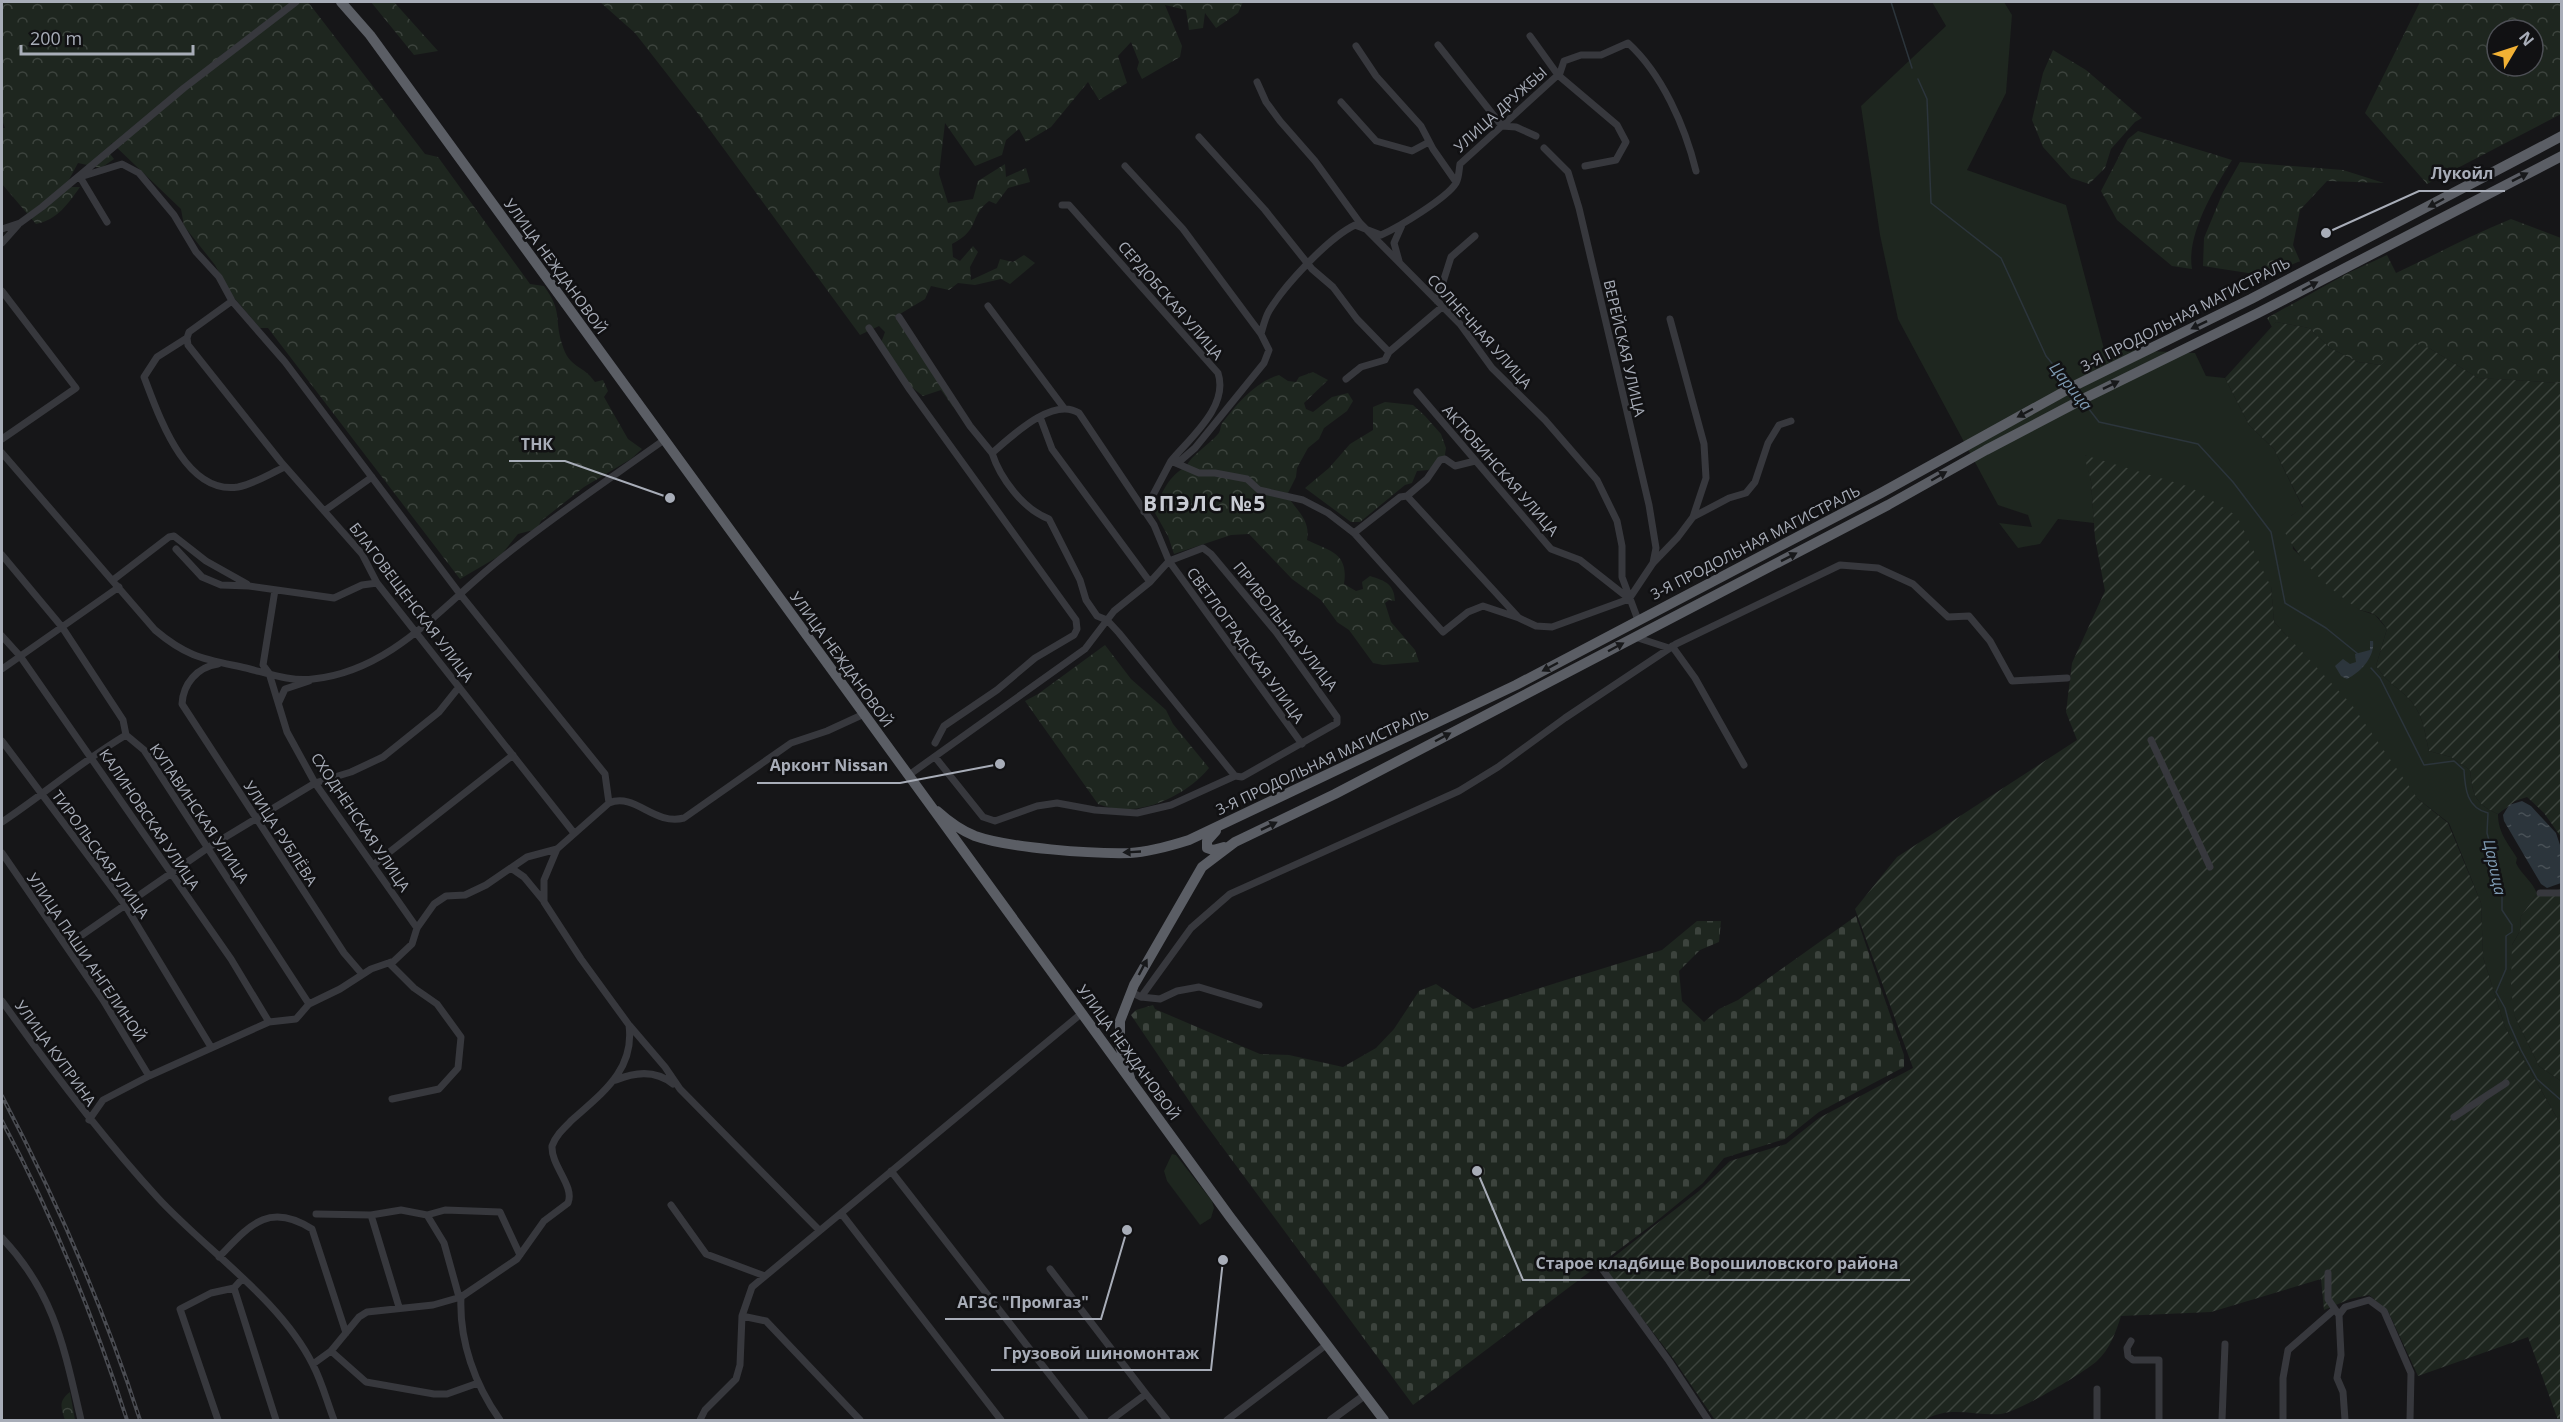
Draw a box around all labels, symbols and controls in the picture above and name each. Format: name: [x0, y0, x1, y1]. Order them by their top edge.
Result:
scale bar: [21, 18, 194, 56]
north arrow: [2485, 18, 2545, 78]
text: 200 m: [30, 26, 82, 50]
text: N: [2514, 27, 2539, 51]
street label: УЛИЦА ДРУЖБЫ: [1449, 62, 1551, 156]
callout: Лукойл: [2419, 157, 2505, 191]
text: Лукойл: [2431, 162, 2493, 184]
one-way arrow: [2512, 172, 2529, 182]
street label: УЛИЦА НЕЖДАНОВОЙ: [500, 194, 612, 338]
one-way arrow: [2427, 198, 2444, 208]
street label: СЕРДОБСКАЯ УЛИЦА: [1114, 236, 1228, 364]
street label: 3-Я ПРОДОЛЬНАЯ МАГИСТРАЛЬ: [2077, 252, 2293, 376]
street label: СОЛНЕЧНАЯ УЛИЦА: [1423, 270, 1537, 393]
street label: ВЕРЕЙСКАЯ УЛИЦА: [1600, 278, 1651, 419]
one-way arrow: [2302, 281, 2319, 291]
one-way arrow: [2190, 319, 2208, 329]
water label: Царица: [2045, 357, 2097, 415]
one-way arrow: [2103, 380, 2120, 389]
street label: АКТЮБИНСКАЯ УЛИЦА: [1439, 400, 1564, 540]
one-way arrow: [2016, 408, 2033, 418]
callout: ТНК: [509, 427, 565, 461]
text: ТНК: [521, 433, 553, 455]
one-way arrow: [1931, 471, 1948, 481]
street label: 3-Я ПРОДОЛЬНАЯ МАГИСТРАЛЬ: [1647, 480, 1863, 604]
district label: ВПЭЛС №5: [1143, 489, 1267, 517]
street label: БЛАГОВЕЩЕНСКАЯ УЛИЦА: [345, 518, 479, 686]
one-way arrow: [1781, 552, 1798, 562]
street label: ПРИВОЛЬНАЯ УЛИЦА: [1229, 557, 1343, 695]
street label: СВЕТЛОГРАДСКАЯ УЛИЦА: [1183, 563, 1310, 727]
street label: УЛИЦА НЕЖДАНОВОЙ: [786, 587, 898, 731]
one-way arrow: [1608, 642, 1625, 652]
one-way arrow: [1541, 662, 1558, 672]
street label: 3-Я ПРОДОЛЬНАЯ МАГИСТРАЛЬ: [1212, 703, 1432, 819]
one-way arrow: [1435, 732, 1452, 742]
street label: КУПАВИНСКАЯ УЛИЦА: [146, 739, 254, 887]
street label: КАЛИНОВСКАЯ УЛИЦА: [95, 745, 205, 894]
street label: СХОДНЕНСКАЯ УЛИЦА: [307, 749, 415, 896]
callout: Арконт Nissan: [757, 749, 900, 783]
text: Арконт Nissan: [770, 754, 888, 776]
street label: УЛИЦА РУБЛЁВА: [240, 777, 323, 890]
street label: ТИРОЛЬСКАЯ УЛИЦА: [48, 786, 155, 922]
one-way arrow: [1261, 821, 1278, 830]
water label: Царица: [2478, 837, 2512, 897]
one-way arrow: [1122, 847, 1141, 857]
street label: УЛИЦА ПАШИ АНГЕЛИНОЙ: [23, 869, 151, 1045]
one-way arrow: [1138, 959, 1148, 976]
street label: УЛИЦА НЕЖДАНОВОЙ: [1073, 980, 1185, 1124]
street label: УЛИЦА КУПРИНА: [11, 996, 101, 1110]
callout: Старое кладбище Ворошиловского района: [1523, 1246, 1910, 1280]
text: Старое кладбище Ворошиловского района: [1536, 1252, 1898, 1274]
callout: АГЗС "Промгаз": [945, 1285, 1101, 1319]
text: АГЗС "Промгаз": [957, 1291, 1089, 1313]
callout: Грузовой шиномонтаж: [991, 1336, 1211, 1370]
text: Грузовой шиномонтаж: [1003, 1342, 1199, 1364]

